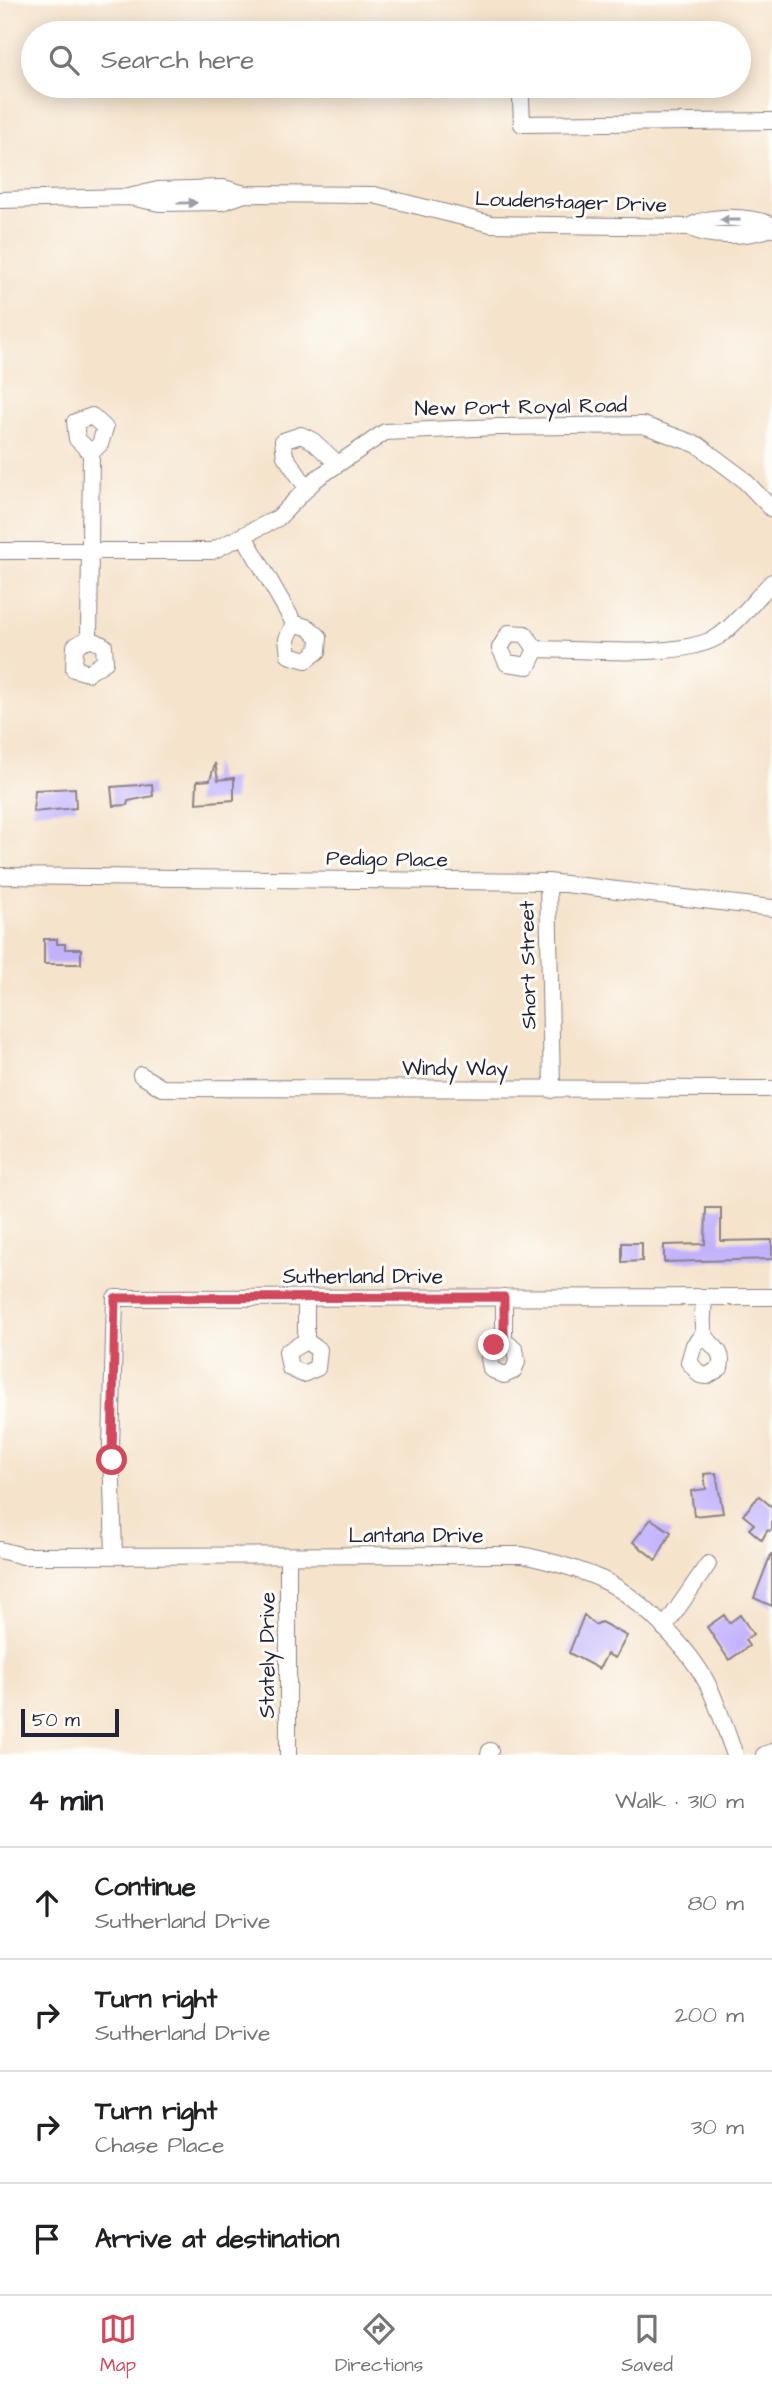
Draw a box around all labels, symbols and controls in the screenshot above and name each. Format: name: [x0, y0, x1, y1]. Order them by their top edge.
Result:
search box: [21, 21, 751, 98]
icon: search: [45, 41, 83, 79]
text: Search here: [101, 42, 254, 78]
street label: Loudenstager Drive: [474, 184, 668, 222]
one-way arrow: [176, 197, 198, 208]
one-way arrow: [719, 214, 741, 225]
street label: New Port Royal Road: [414, 391, 628, 425]
street label: Pedigo Place: [326, 843, 448, 877]
street label: Short Street: [512, 900, 544, 1030]
street label: Windy Way: [402, 1054, 509, 1085]
street label: Sutherland Drive: [283, 1262, 443, 1291]
route end: [478, 1329, 509, 1360]
route start: [96, 1444, 127, 1475]
street label: Lantana Drive: [348, 1521, 484, 1550]
street label: Stately Drive: [253, 1592, 284, 1718]
scale bar: [21, 1706, 119, 1738]
text: 50 m: [32, 1707, 80, 1734]
text: 4 min: [28, 1780, 103, 1822]
text: Walk · 310 m: [615, 1785, 744, 1817]
text: Continue: [95, 1869, 196, 1905]
icon: ahead: [28, 1884, 66, 1922]
text: 80 m: [687, 1887, 744, 1919]
text: Sutherland Drive: [95, 1905, 271, 1937]
text: Turn right: [95, 1981, 217, 2017]
icon: right: [28, 1996, 66, 2034]
text: 200 m: [675, 1999, 744, 2031]
text: Sutherland Drive: [95, 2017, 271, 2049]
text: Turn right: [95, 2093, 217, 2129]
icon: right: [28, 2108, 66, 2146]
text: 30 m: [691, 2111, 744, 2143]
text: Chase Place: [95, 2129, 225, 2161]
icon: arrive: [28, 2220, 66, 2258]
text: Arrive at destination: [95, 2221, 340, 2257]
tab: Map: [99, 2310, 137, 2379]
tab: Directions: [335, 2310, 423, 2379]
tab: Saved: [621, 2310, 673, 2379]

